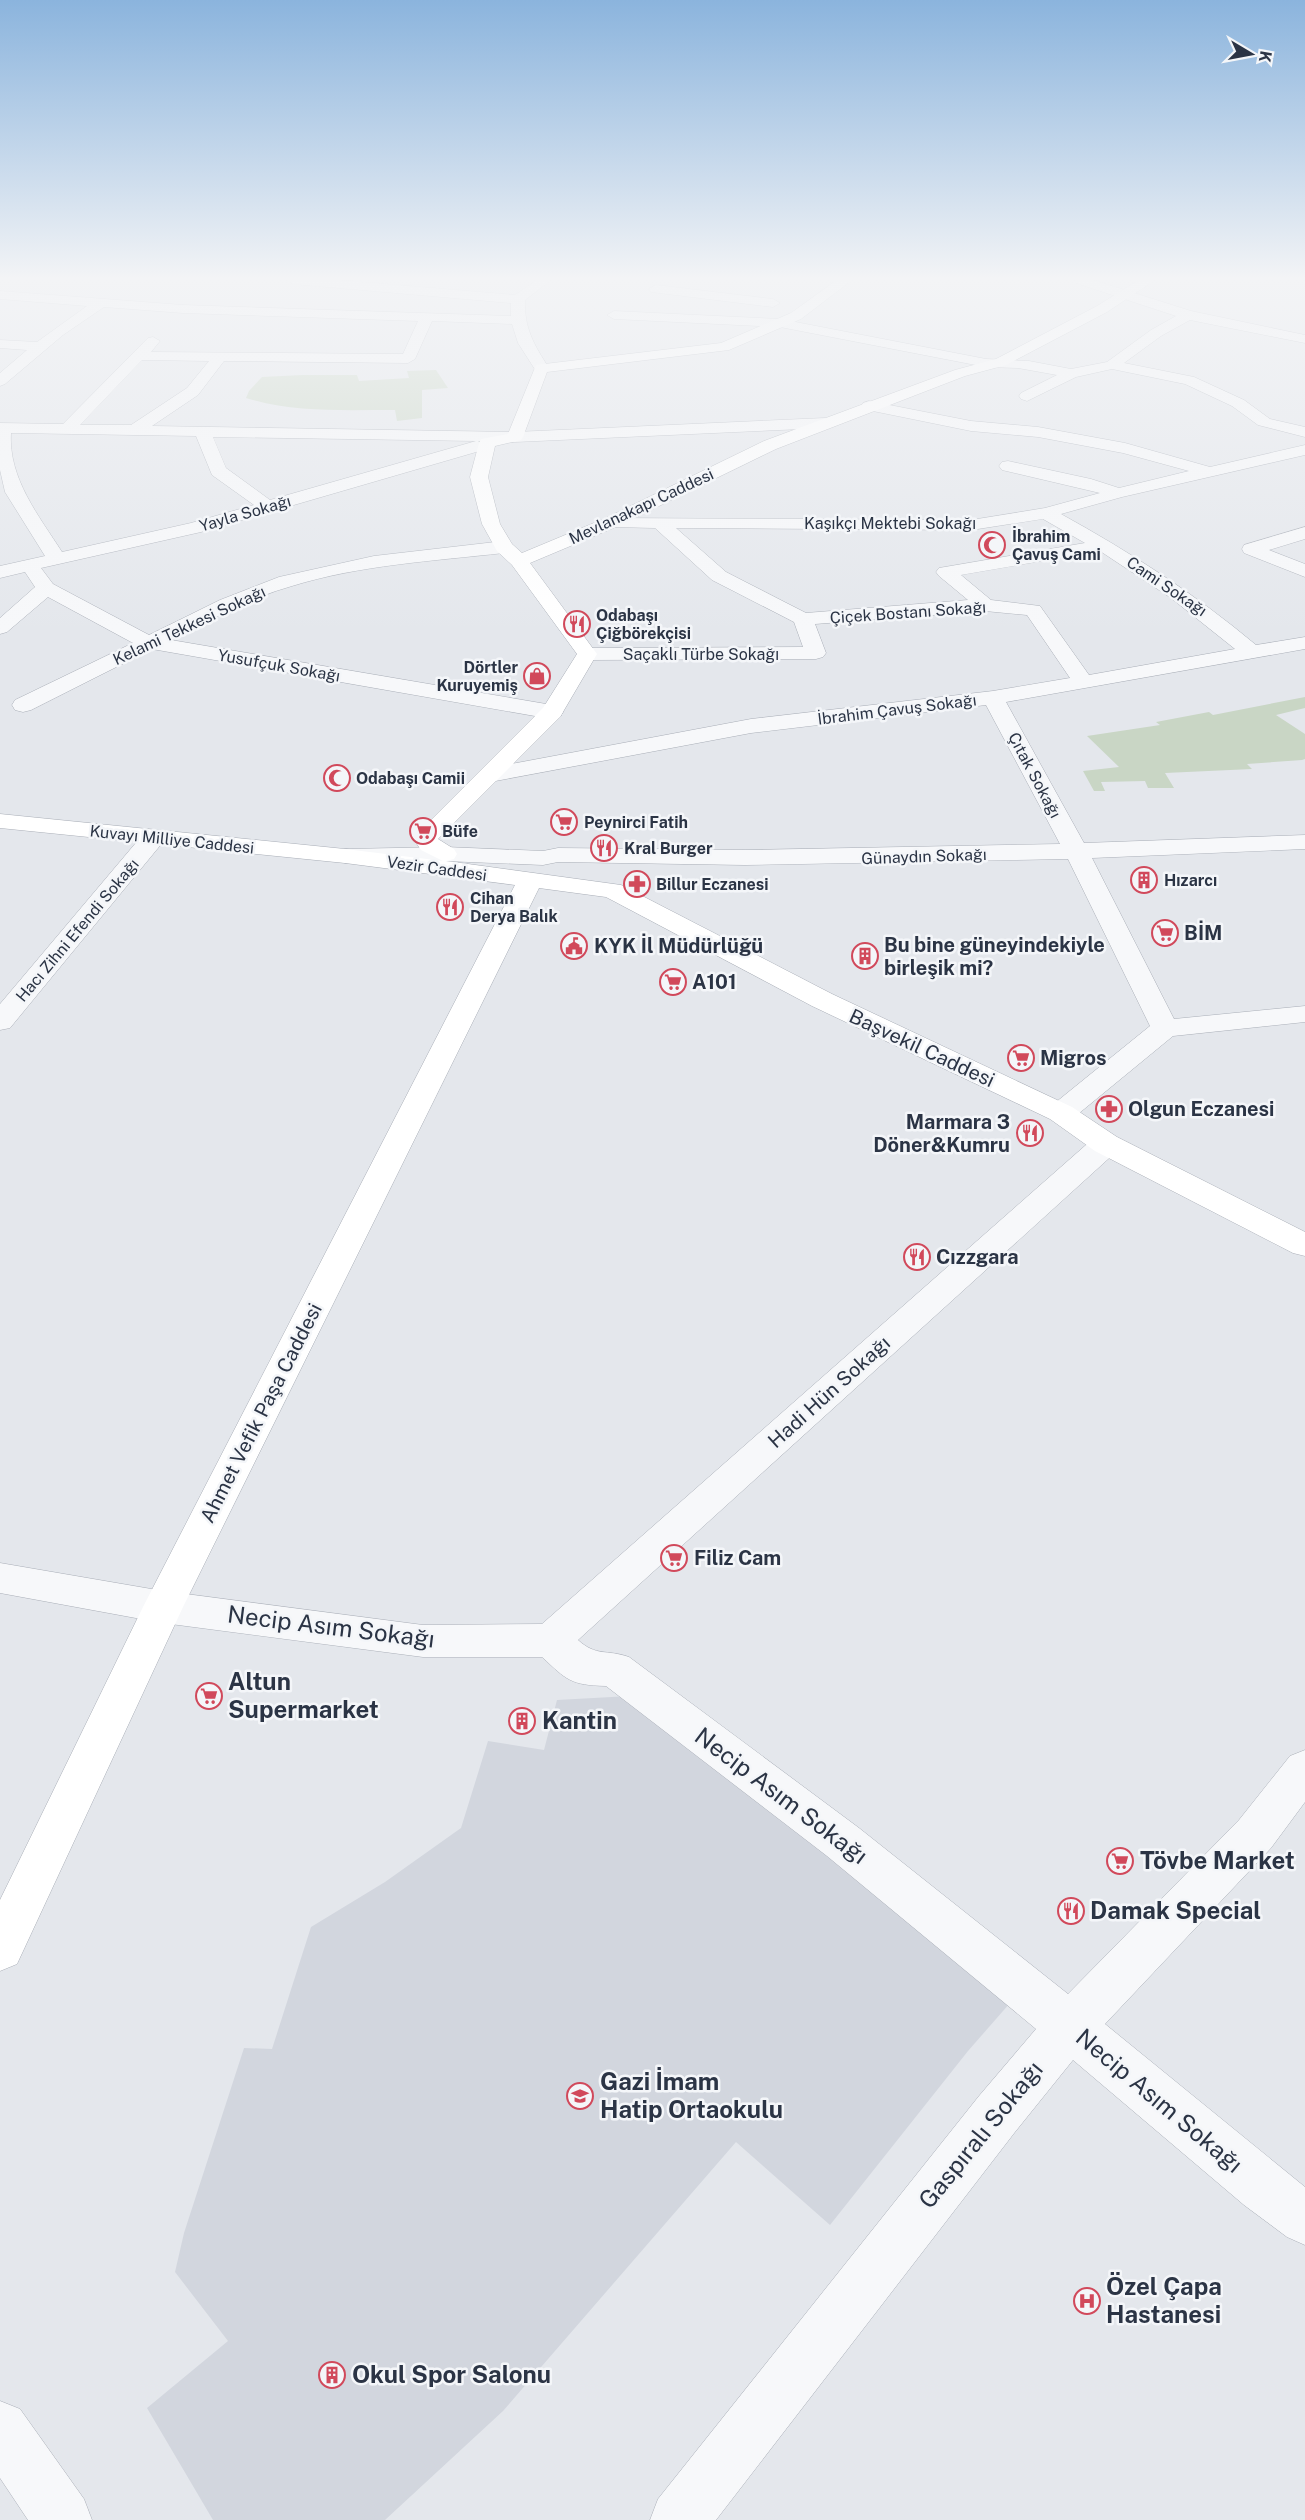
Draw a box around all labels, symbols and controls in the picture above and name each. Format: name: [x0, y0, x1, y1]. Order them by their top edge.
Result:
north arrow: [1221, 24, 1281, 84]
text: K: [1255, 49, 1276, 64]
street label: Mevlanakapı Caddesi: [566, 465, 717, 548]
street label: Yayla Sokağı: [197, 491, 293, 536]
street label: Kaşıkçı Mektebi Sokağı: [804, 514, 976, 533]
place label: İbrahim Çavuş Cami: [1012, 526, 1101, 564]
mosque icon: İbrahim Çavuş Cami: [977, 530, 1007, 560]
street label: Cami Sokağı: [1123, 553, 1210, 620]
street label: Kelami Tekkesi Sokağı: [110, 582, 268, 669]
street label: Çiçek Bostanı Sokağı: [829, 598, 987, 627]
place label: Odabaşı Çiğbörekçisi: [596, 606, 691, 643]
restaurant icon: Odabaşı Çiğbörekçisi: [562, 609, 592, 639]
street label: Yusufçuk Sokağı: [216, 645, 342, 686]
street label: Saçaklı Türbe Sokağı: [623, 645, 779, 664]
place label: Dörtler Kuruyemiş: [436, 658, 518, 695]
shop icon: Dörtler Kuruyemiş: [522, 661, 552, 691]
street label: İbrahim Çavuş Sokağı: [816, 689, 978, 729]
street label: Çıtak Sokağı: [1004, 729, 1065, 821]
mosque icon: Odabaşı Camii: [322, 763, 352, 793]
place label: Odabaşı Camii: [356, 769, 465, 788]
supermarket icon: Peynirci Fatih: [549, 807, 579, 837]
place label: Peynirci Fatih: [584, 813, 688, 832]
supermarket icon: Büfe: [408, 816, 438, 846]
street label: Kuvayı Milliye Caddesi: [89, 821, 255, 858]
place label: Büfe: [442, 822, 478, 841]
restaurant icon: Kral Burger: [589, 833, 619, 863]
place label: Kral Burger: [624, 839, 713, 858]
street label: Günaydın Sokağı: [861, 845, 987, 868]
street label: Vezir Caddesi: [386, 852, 488, 885]
street label: Hacı Zihni Efendi Sokağı: [12, 855, 143, 1006]
building icon: Hızarcı: [1129, 865, 1159, 895]
pharmacy icon: Billur Eczanesi: [622, 869, 652, 899]
place label: Hızarcı: [1164, 871, 1217, 890]
place label: Billur Eczanesi: [656, 875, 768, 894]
place label: Cihan Derya Balık: [470, 889, 558, 926]
restaurant icon: Cihan Derya Balık: [435, 892, 465, 922]
supermarket icon: BİM: [1150, 918, 1180, 948]
place label: BİM: [1184, 920, 1222, 945]
public building icon: KYK İl Müdürlüğü: [559, 931, 589, 961]
place label: KYK İl Müdürlüğü: [594, 933, 763, 958]
place label: Bu bine güneyindekiyle birleşik mi?: [884, 933, 1105, 980]
building icon: Bu bine güneyindekiyle birleşik mi?: [850, 941, 880, 971]
supermarket icon: A101: [658, 967, 688, 997]
place label: A101: [692, 970, 737, 994]
street label: Başvekil Caddesi: [845, 1004, 999, 1092]
supermarket icon: Migros: [1006, 1043, 1036, 1073]
place label: Migros: [1040, 1046, 1106, 1070]
pharmacy icon: Olgun Eczanesi: [1094, 1094, 1124, 1124]
place label: Olgun Eczanesi: [1128, 1097, 1274, 1121]
place label: Marmara 3 Döner&Kumru: [873, 1110, 1010, 1157]
restaurant icon: Marmara 3 Döner&Kumru: [1015, 1118, 1045, 1148]
restaurant icon: Cızzgara: [902, 1242, 932, 1272]
place label: Cızzgara: [936, 1245, 1019, 1269]
street label: Ahmet Vefik Paşa Caddesi: [195, 1299, 327, 1527]
street label: Hadi Hün Sokağı: [763, 1331, 895, 1453]
supermarket icon: Filiz Cam: [659, 1543, 689, 1573]
place label: Filiz Cam: [694, 1546, 781, 1570]
street label: Necip Asım Sokağı: [226, 1599, 436, 1653]
place label: Altun Supermarket: [228, 1667, 379, 1723]
supermarket icon: Altun Supermarket: [194, 1681, 224, 1711]
building icon: Kantin: [507, 1706, 537, 1736]
place label: Kantin: [542, 1706, 617, 1734]
street label: Necip Asım Sokağı: [690, 1721, 873, 1869]
supermarket icon: Tövbe Market: [1105, 1846, 1135, 1876]
place label: Tövbe Market: [1140, 1846, 1295, 1874]
restaurant icon: Damak Special: [1056, 1896, 1086, 1926]
place label: Damak Special: [1090, 1896, 1261, 1924]
street label: Necip Asım Sokağı: [1071, 2022, 1249, 2178]
street label: Gaspıralı Sokağı: [912, 2055, 1048, 2214]
place label: Gazi İmam Hatip Ortaokulu: [600, 2067, 783, 2123]
school or university icon: Gazi İmam Hatip Ortaokulu: [565, 2081, 595, 2111]
place label: Özel Çapa Hastanesi: [1106, 2272, 1222, 2328]
hospital icon: Özel Çapa Hastanesi: [1072, 2286, 1102, 2316]
building icon: Okul Spor Salonu: [317, 2360, 347, 2390]
place label: Okul Spor Salonu: [352, 2360, 551, 2388]

